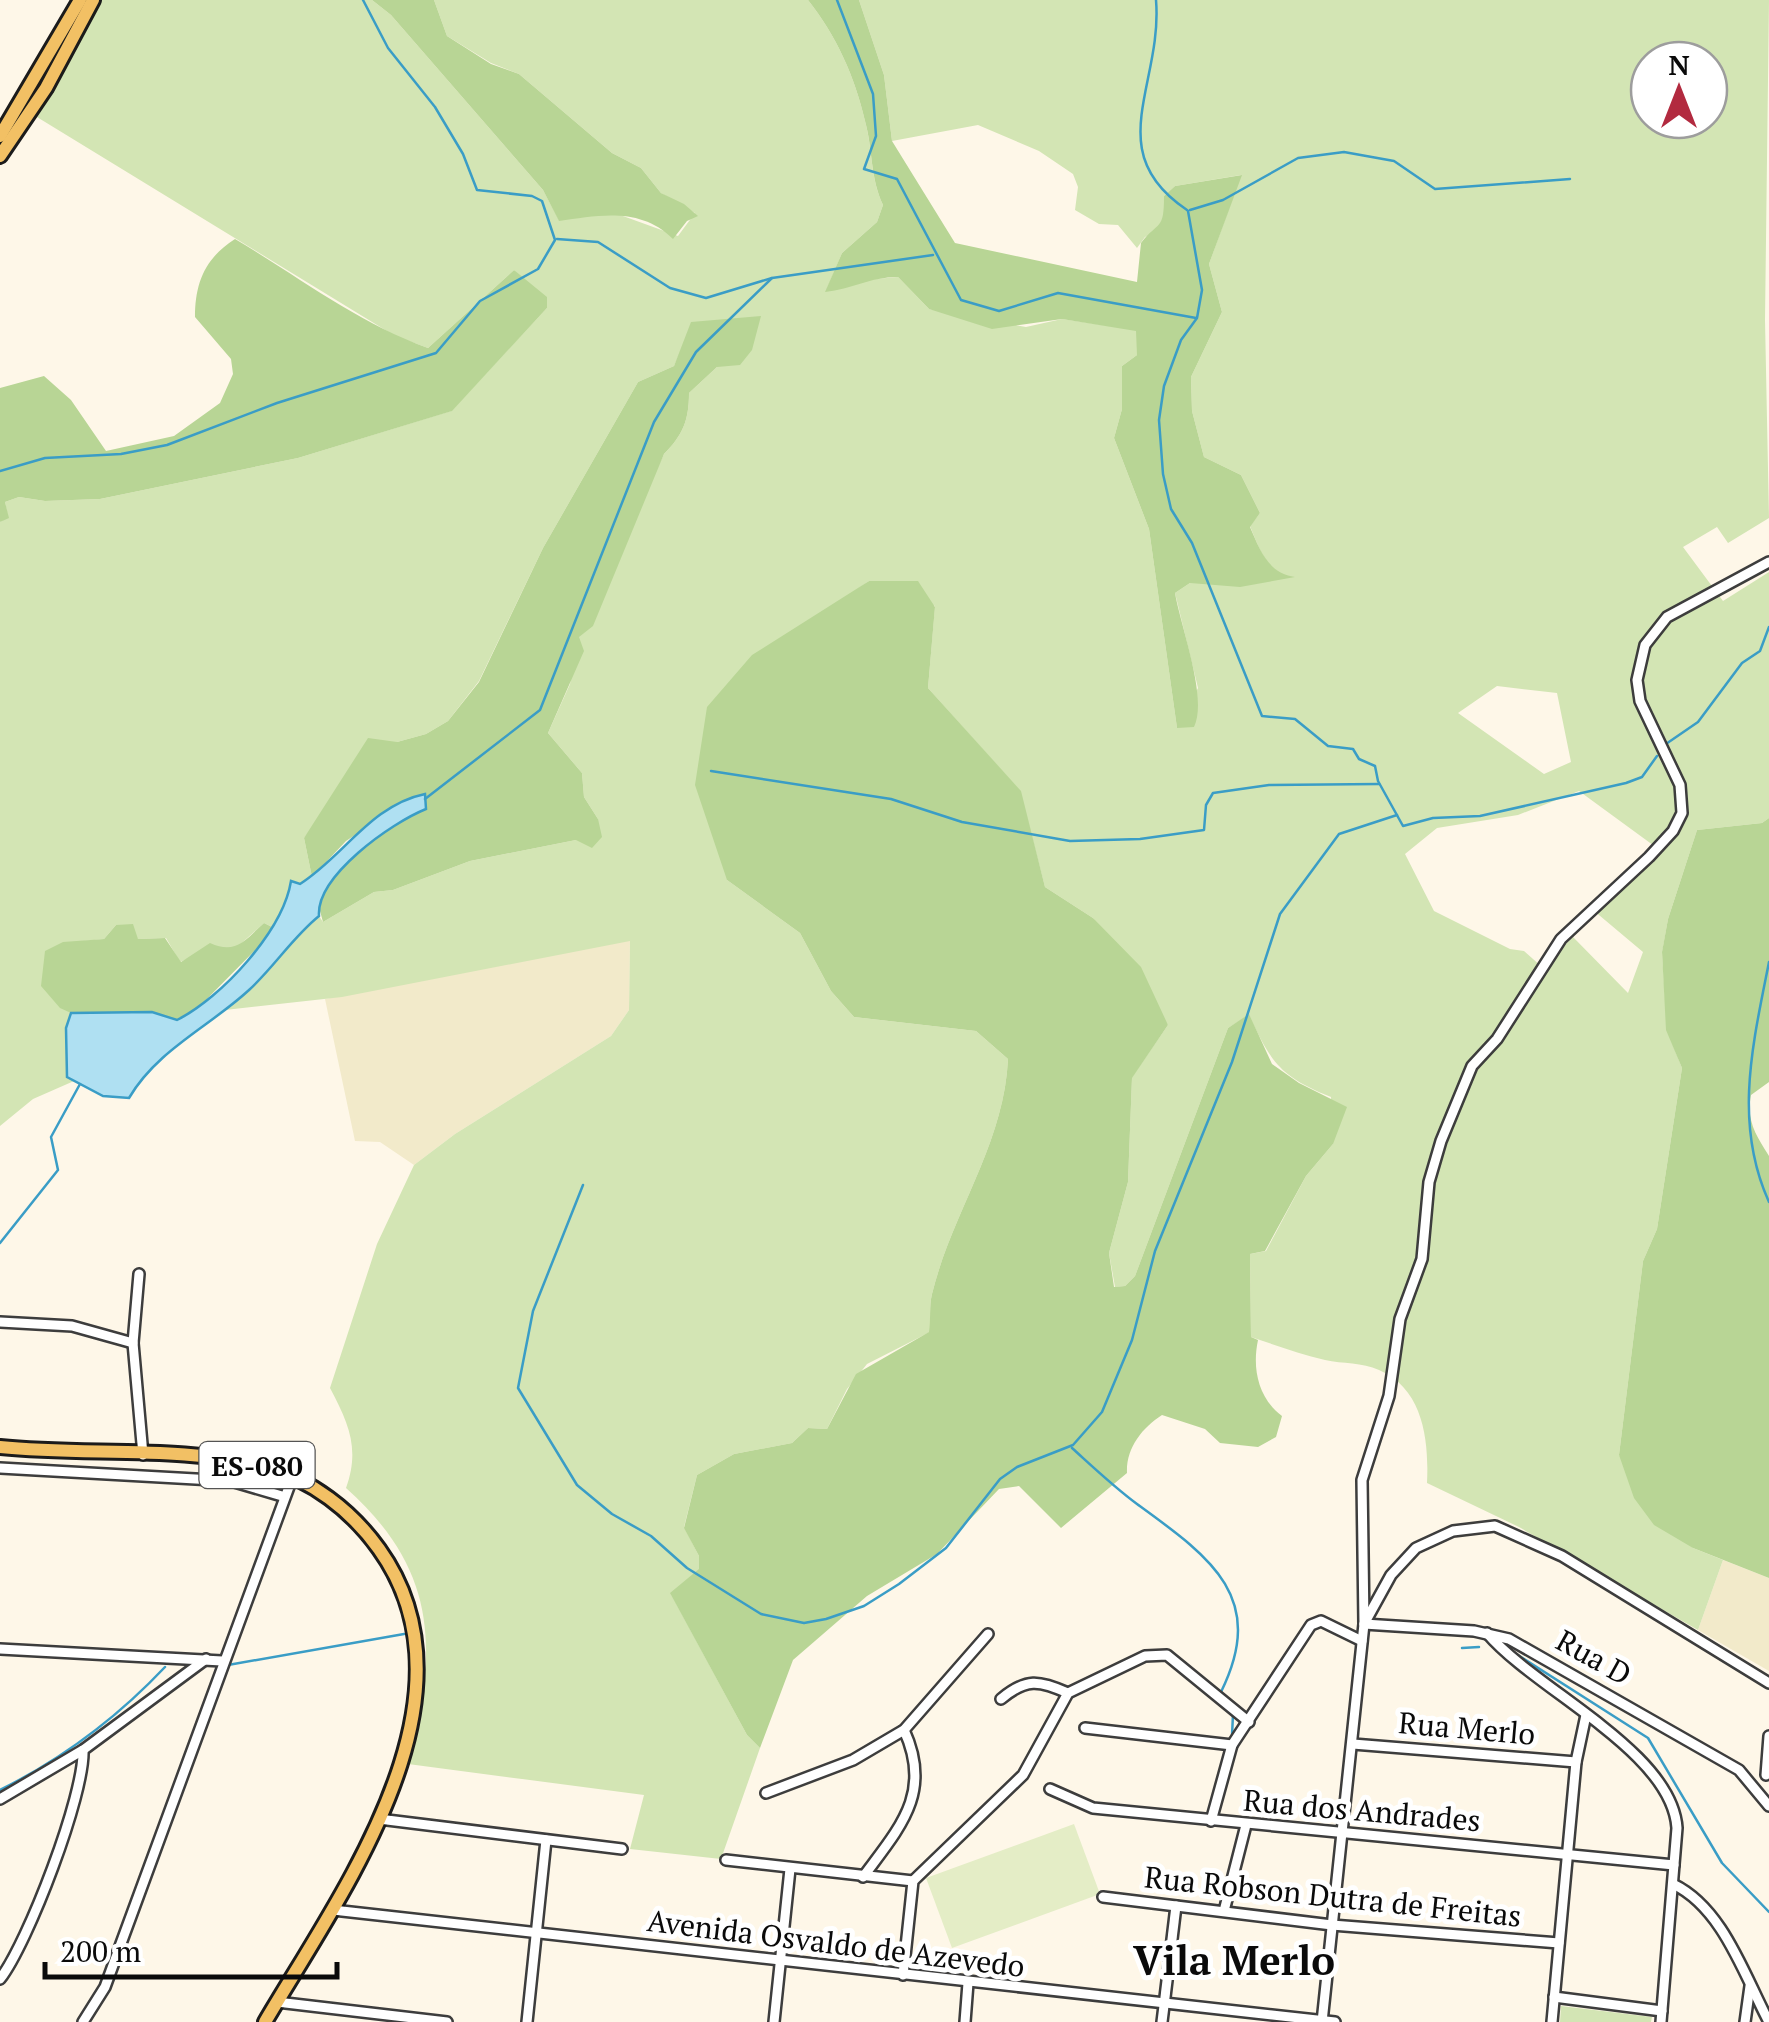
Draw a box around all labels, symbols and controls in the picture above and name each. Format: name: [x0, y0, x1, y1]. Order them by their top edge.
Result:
north arrow: [1629, 40, 1729, 140]
text: N: [1668, 46, 1690, 83]
road number: ES-080: [200, 1442, 314, 1488]
street label: Rua D: [1549, 1620, 1639, 1694]
street label: Rua Merlo: [1397, 1702, 1537, 1754]
street label: Rua dos Andrades: [1242, 1780, 1482, 1840]
street label: Rua Robson Dutra de Freitas: [1143, 1856, 1523, 1936]
street label: Avenida Osvaldo de Azevedo: [645, 1900, 1027, 1986]
scale bar: [45, 1917, 338, 1979]
text: 200 m: [60, 1931, 141, 1971]
district label: Vila Merlo: [1133, 1933, 1335, 1986]

